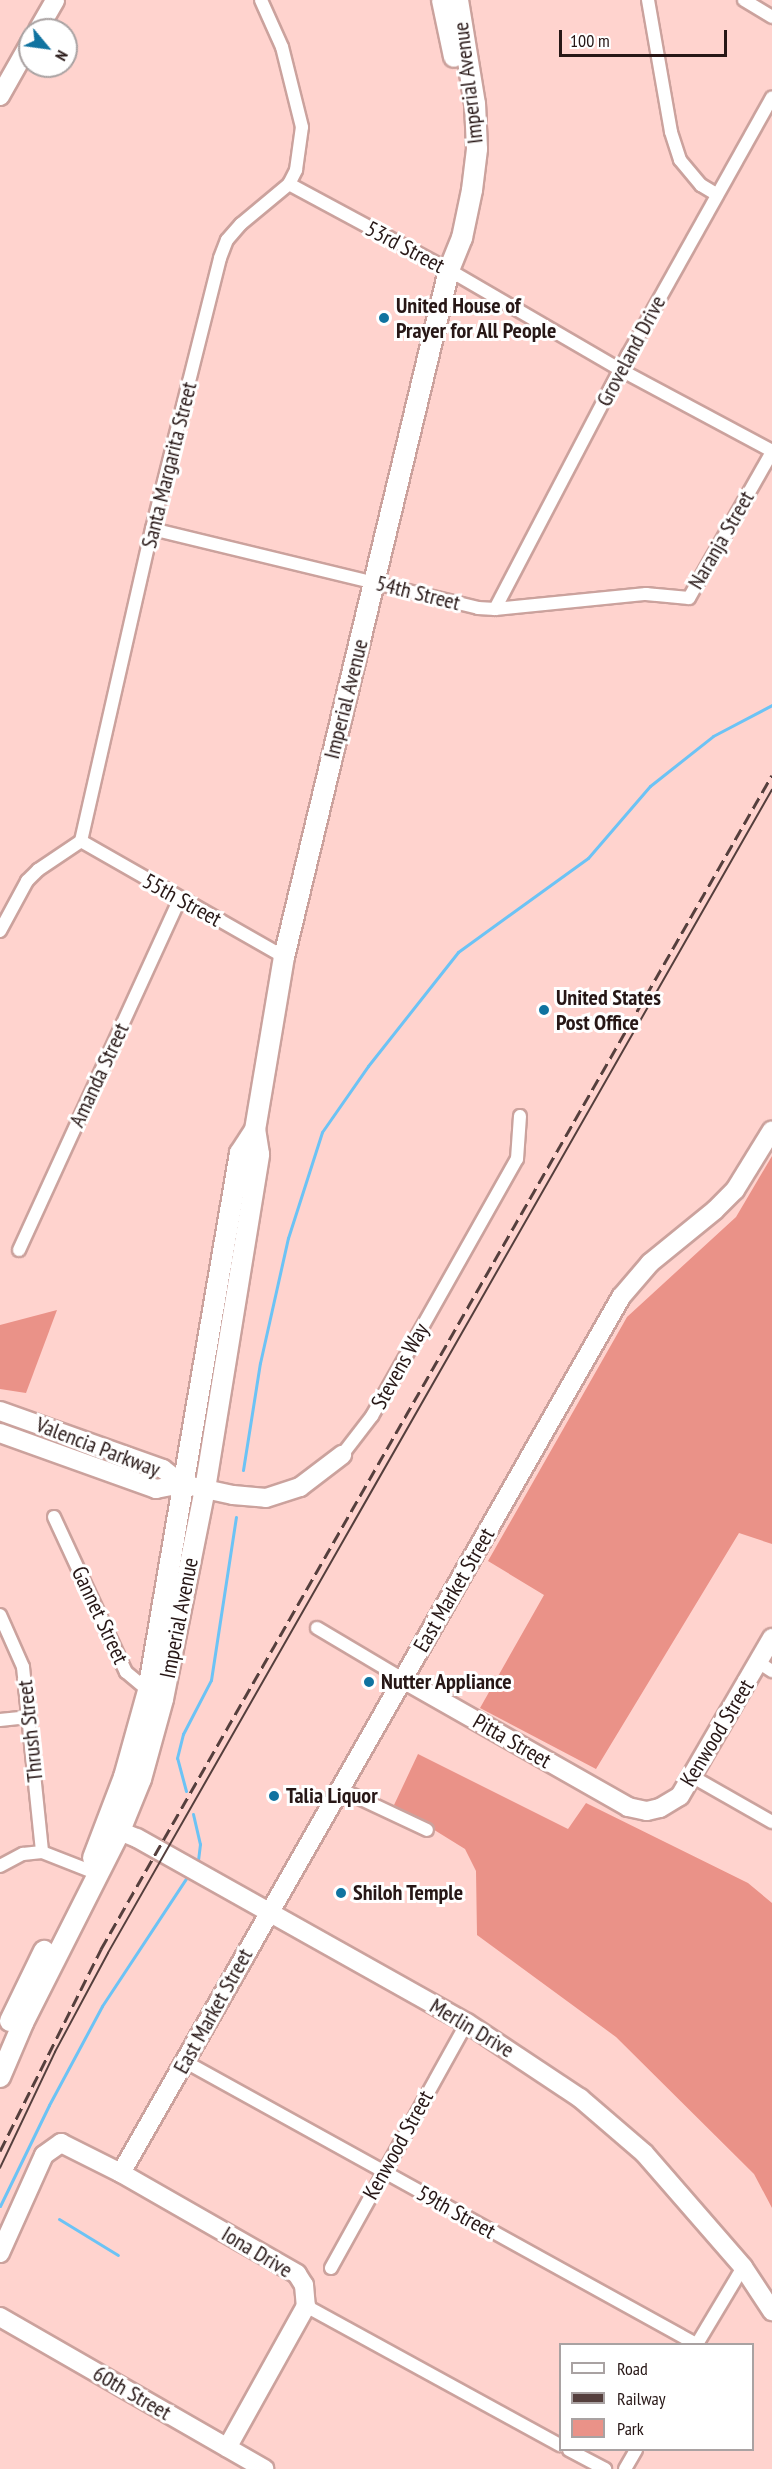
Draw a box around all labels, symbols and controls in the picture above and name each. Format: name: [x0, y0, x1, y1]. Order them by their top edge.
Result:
north arrow: [18, 18, 78, 78]
scale bar: [562, 18, 730, 56]
street label: Imperial Avenue: [447, 20, 489, 146]
text: 100 m: [570, 29, 610, 52]
text: N: [51, 47, 73, 64]
street label: 53rd Street: [361, 215, 449, 279]
street label: Groveland Drive: [591, 291, 671, 411]
place label: United House of Prayer for All People: [396, 292, 557, 344]
marker: United House of Prayer for All People: [377, 311, 391, 325]
street label: Santa Margarita Street: [136, 379, 202, 551]
street label: Naranja Street: [682, 486, 760, 594]
street label: 54th Street: [373, 570, 463, 616]
street label: Imperial Avenue: [318, 636, 374, 762]
street label: 55th Street: [138, 868, 226, 932]
place label: United States Post Office: [556, 984, 661, 1036]
marker: United States Post Office: [537, 1003, 551, 1017]
street label: Amanda Street: [63, 1019, 135, 1131]
street label: Stevens Way: [366, 1318, 434, 1414]
street label: Valencia Parkway: [32, 1411, 164, 1483]
street label: East Market Street: [408, 1523, 500, 1657]
street label: Imperial Avenue: [154, 1555, 204, 1681]
street label: Gannet Street: [66, 1562, 134, 1668]
place label: Nutter Appliance: [381, 1669, 513, 1695]
marker: Nutter Appliance: [362, 1675, 376, 1689]
street label: Kenwood Street: [675, 1675, 759, 1791]
street label: Thrush Street: [12, 1679, 48, 1783]
street label: Pitta Street: [468, 1708, 556, 1774]
place label: Talia Liquor: [286, 1783, 378, 1809]
marker: Talia Liquor: [267, 1789, 281, 1803]
place label: Shiloh Temple: [353, 1880, 464, 1906]
marker: Shiloh Temple: [334, 1886, 348, 1900]
street label: East Market Street: [168, 1944, 258, 2078]
street label: Merlin Drive: [425, 1993, 519, 2063]
street label: Kenwood Street: [357, 2086, 439, 2204]
street label: 59th Street: [412, 2180, 500, 2244]
street label: Iona Drive: [217, 2221, 297, 2283]
legend: [559, 2343, 754, 2451]
text: Road: [617, 2357, 648, 2380]
street label: 60th Street: [88, 2360, 176, 2426]
text: Railway: [617, 2387, 666, 2410]
text: Park: [617, 2417, 644, 2440]

